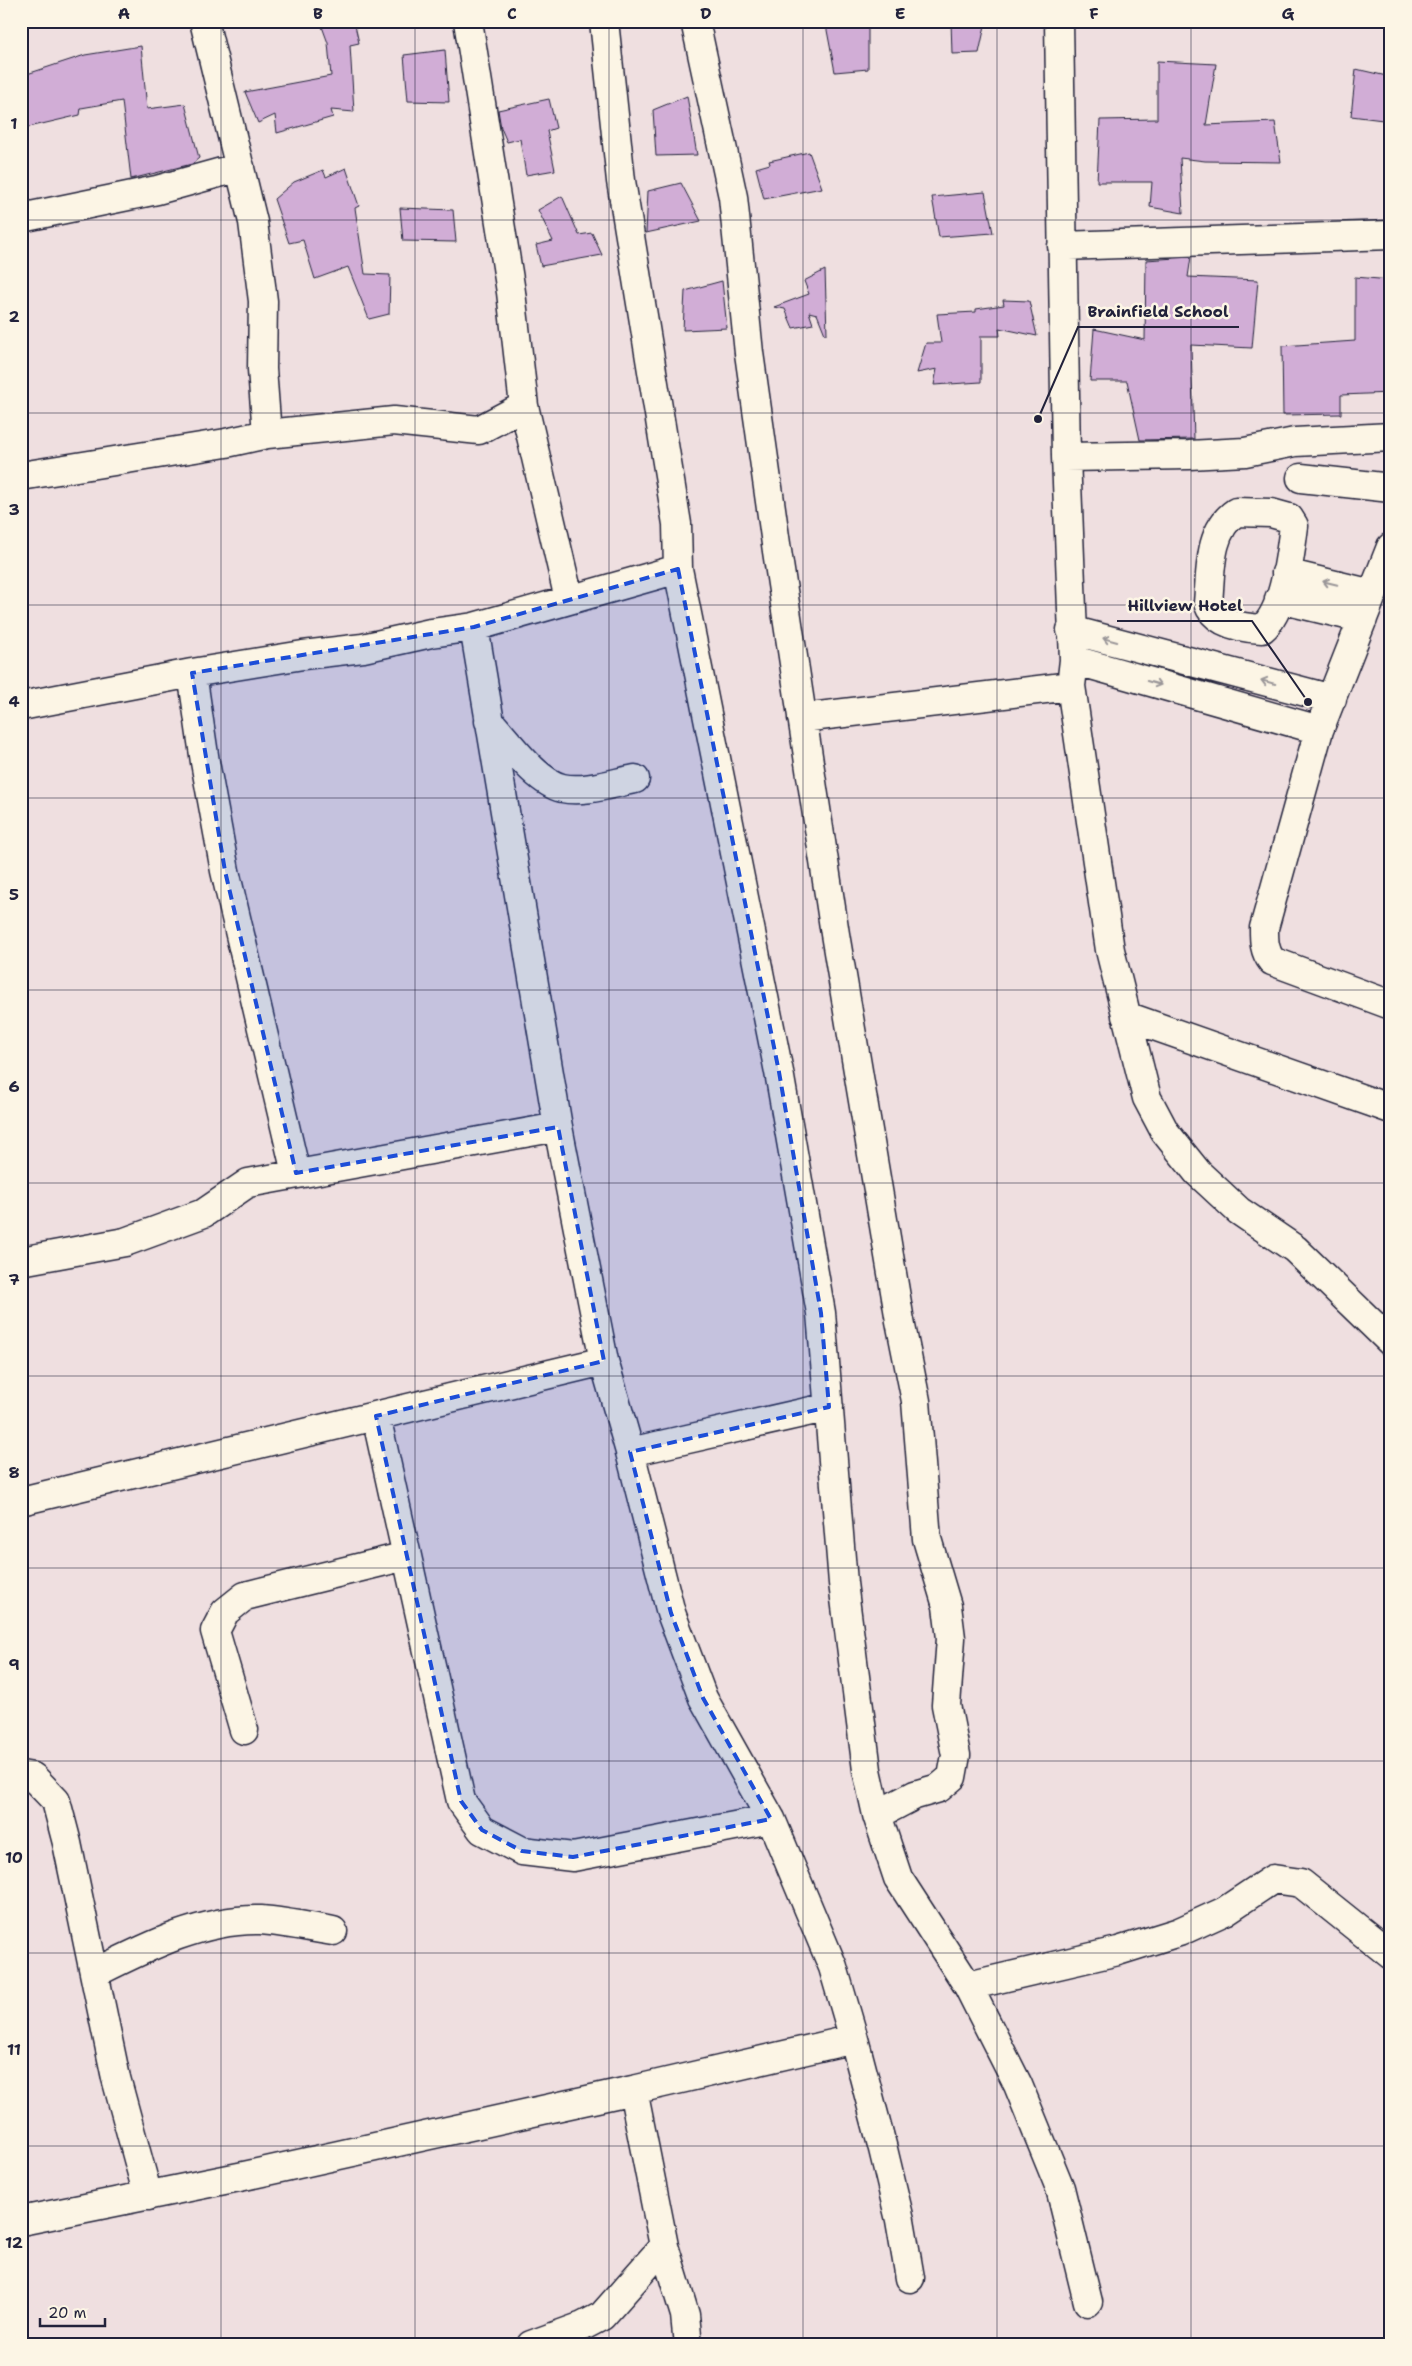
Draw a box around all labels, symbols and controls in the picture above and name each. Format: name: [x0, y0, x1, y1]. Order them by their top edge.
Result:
text: A: [118, 3, 130, 24]
text: B: [313, 3, 323, 24]
text: C: [507, 3, 517, 24]
text: D: [700, 3, 712, 24]
text: E: [895, 3, 905, 24]
text: F: [1089, 3, 1099, 24]
text: G: [1282, 3, 1295, 24]
text: 1: [10, 113, 18, 134]
callout: Brainfield School: [1078, 296, 1239, 327]
text: Brainfield School: [1087, 301, 1229, 322]
text: 2: [8, 306, 20, 327]
text: 3: [8, 499, 20, 520]
one-way arrow: [1322, 578, 1338, 587]
callout: Hillview Hotel: [1117, 590, 1252, 621]
text: Hillview Hotel: [1127, 595, 1243, 616]
one-way arrow: [1103, 635, 1119, 645]
one-way arrow: [1260, 677, 1276, 686]
one-way arrow: [1146, 678, 1162, 688]
text: 4: [8, 691, 20, 712]
text: 5: [9, 884, 19, 905]
text: 6: [8, 1076, 20, 1097]
text: 7: [8, 1269, 20, 1290]
text: 8: [8, 1462, 20, 1483]
text: 9: [8, 1654, 20, 1675]
text: 10: [5, 1847, 23, 1868]
text: 11: [7, 2039, 21, 2060]
text: 12: [5, 2232, 23, 2253]
scale bar: [40, 2296, 105, 2328]
text: 20 m: [48, 2303, 87, 2323]

